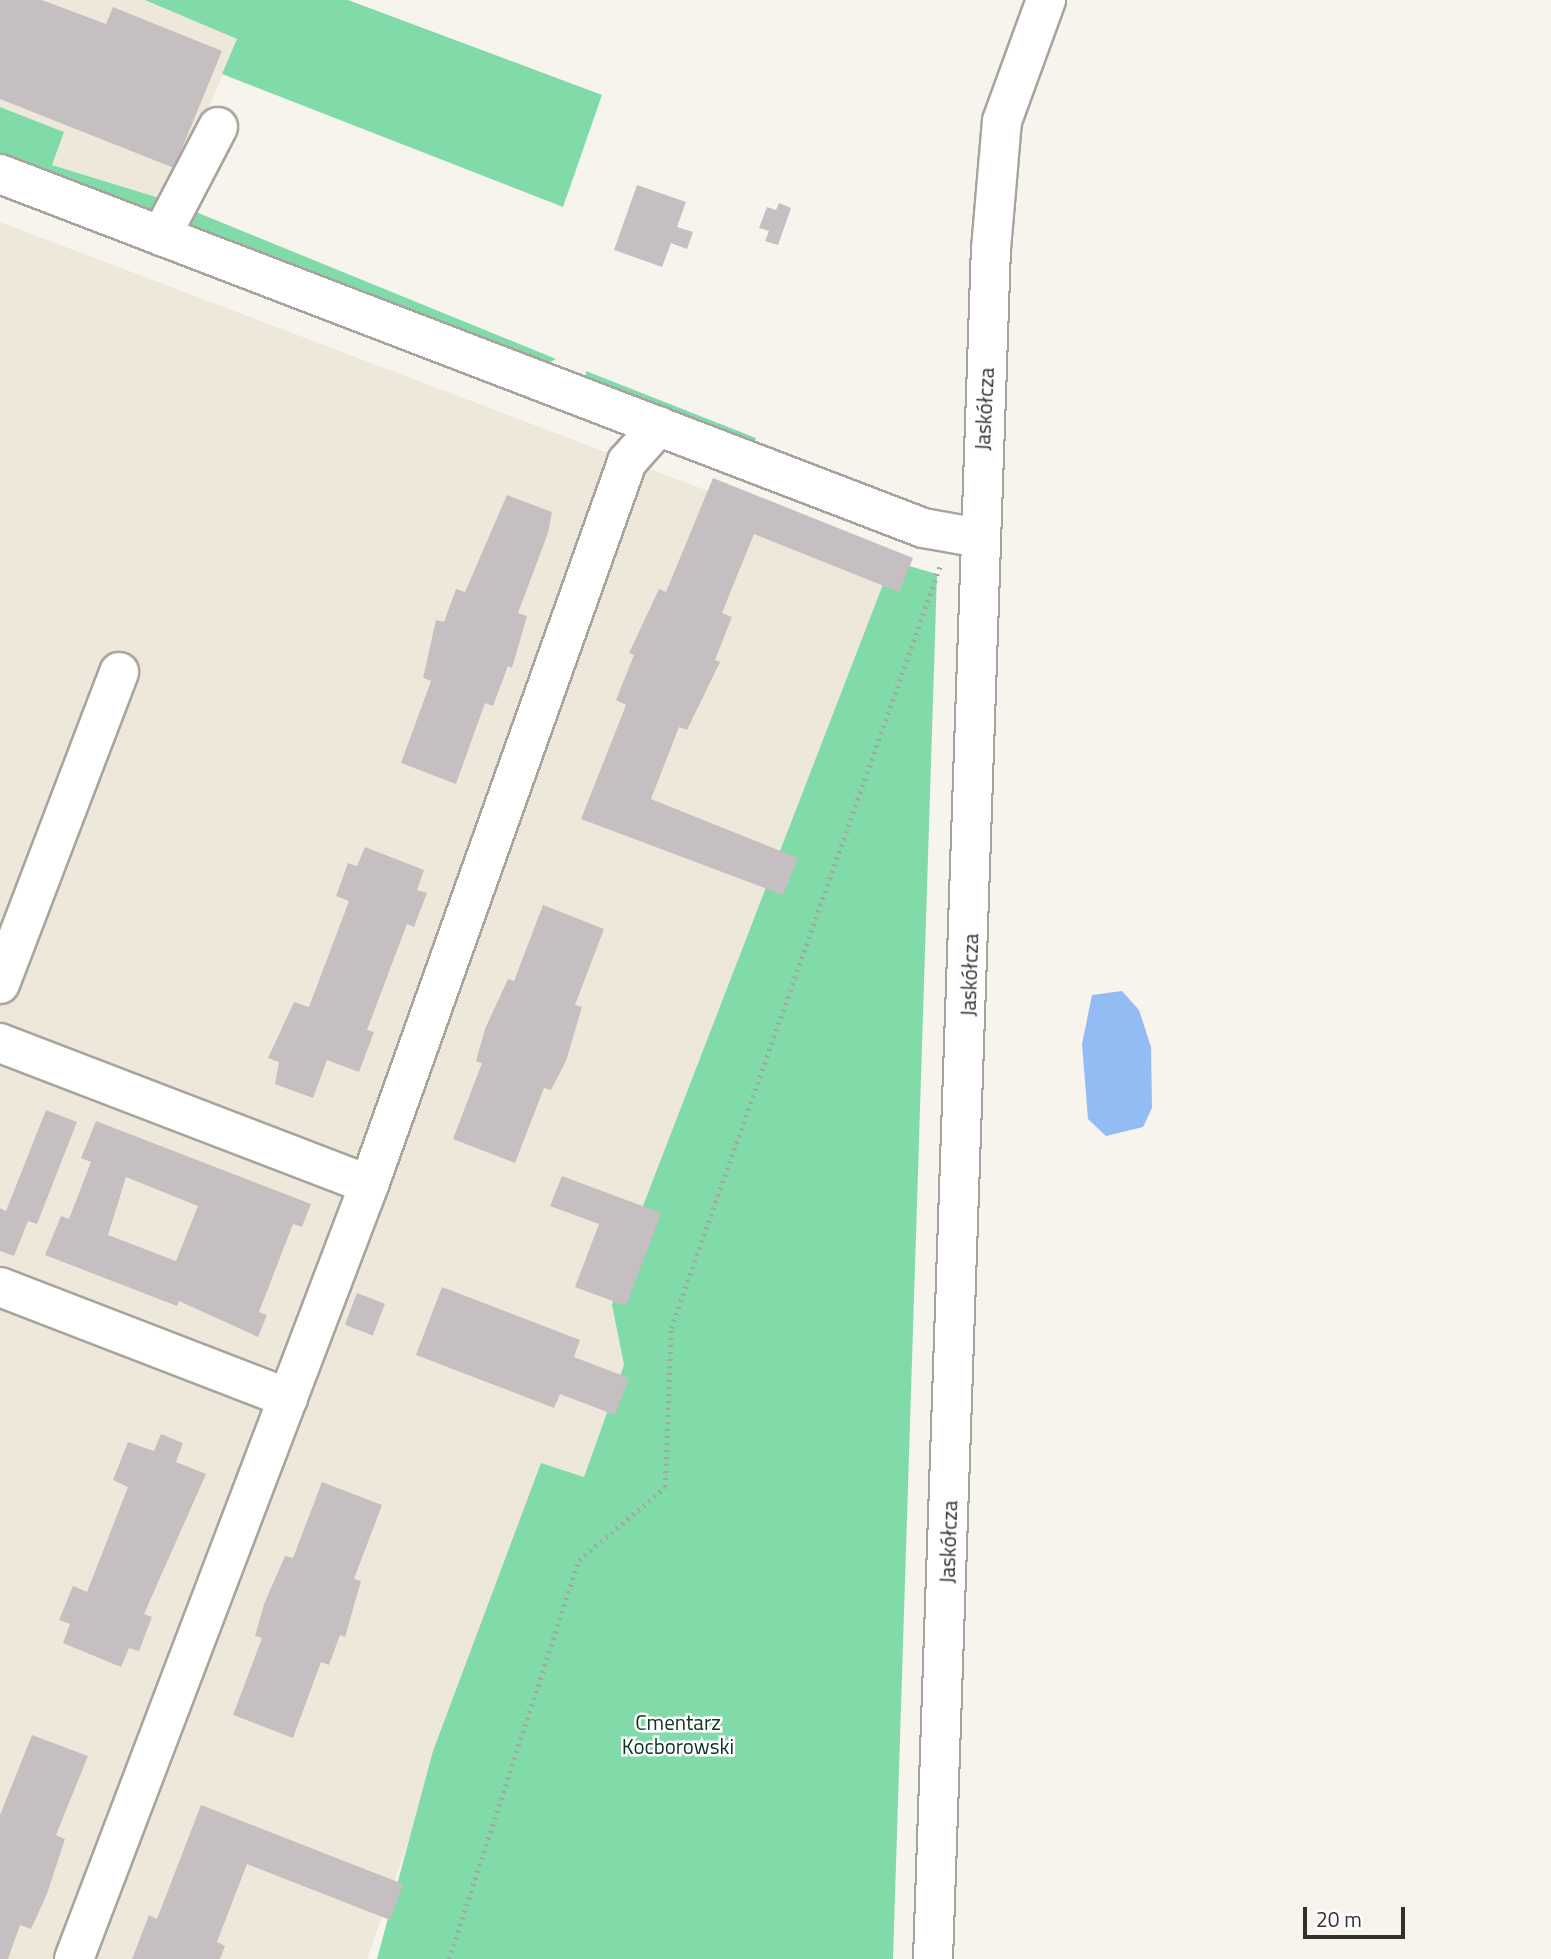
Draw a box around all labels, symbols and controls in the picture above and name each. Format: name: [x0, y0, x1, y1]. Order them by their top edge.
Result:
street label: Jaskółcza: [969, 367, 999, 451]
street label: Jaskółcza: [955, 933, 983, 1017]
street label: Jaskółcza: [934, 1500, 962, 1584]
park label: Cmentarz Kocborowski: [622, 1709, 734, 1759]
scale bar: [1306, 1892, 1408, 1936]
text: 20 m: [1316, 1903, 1362, 1935]

